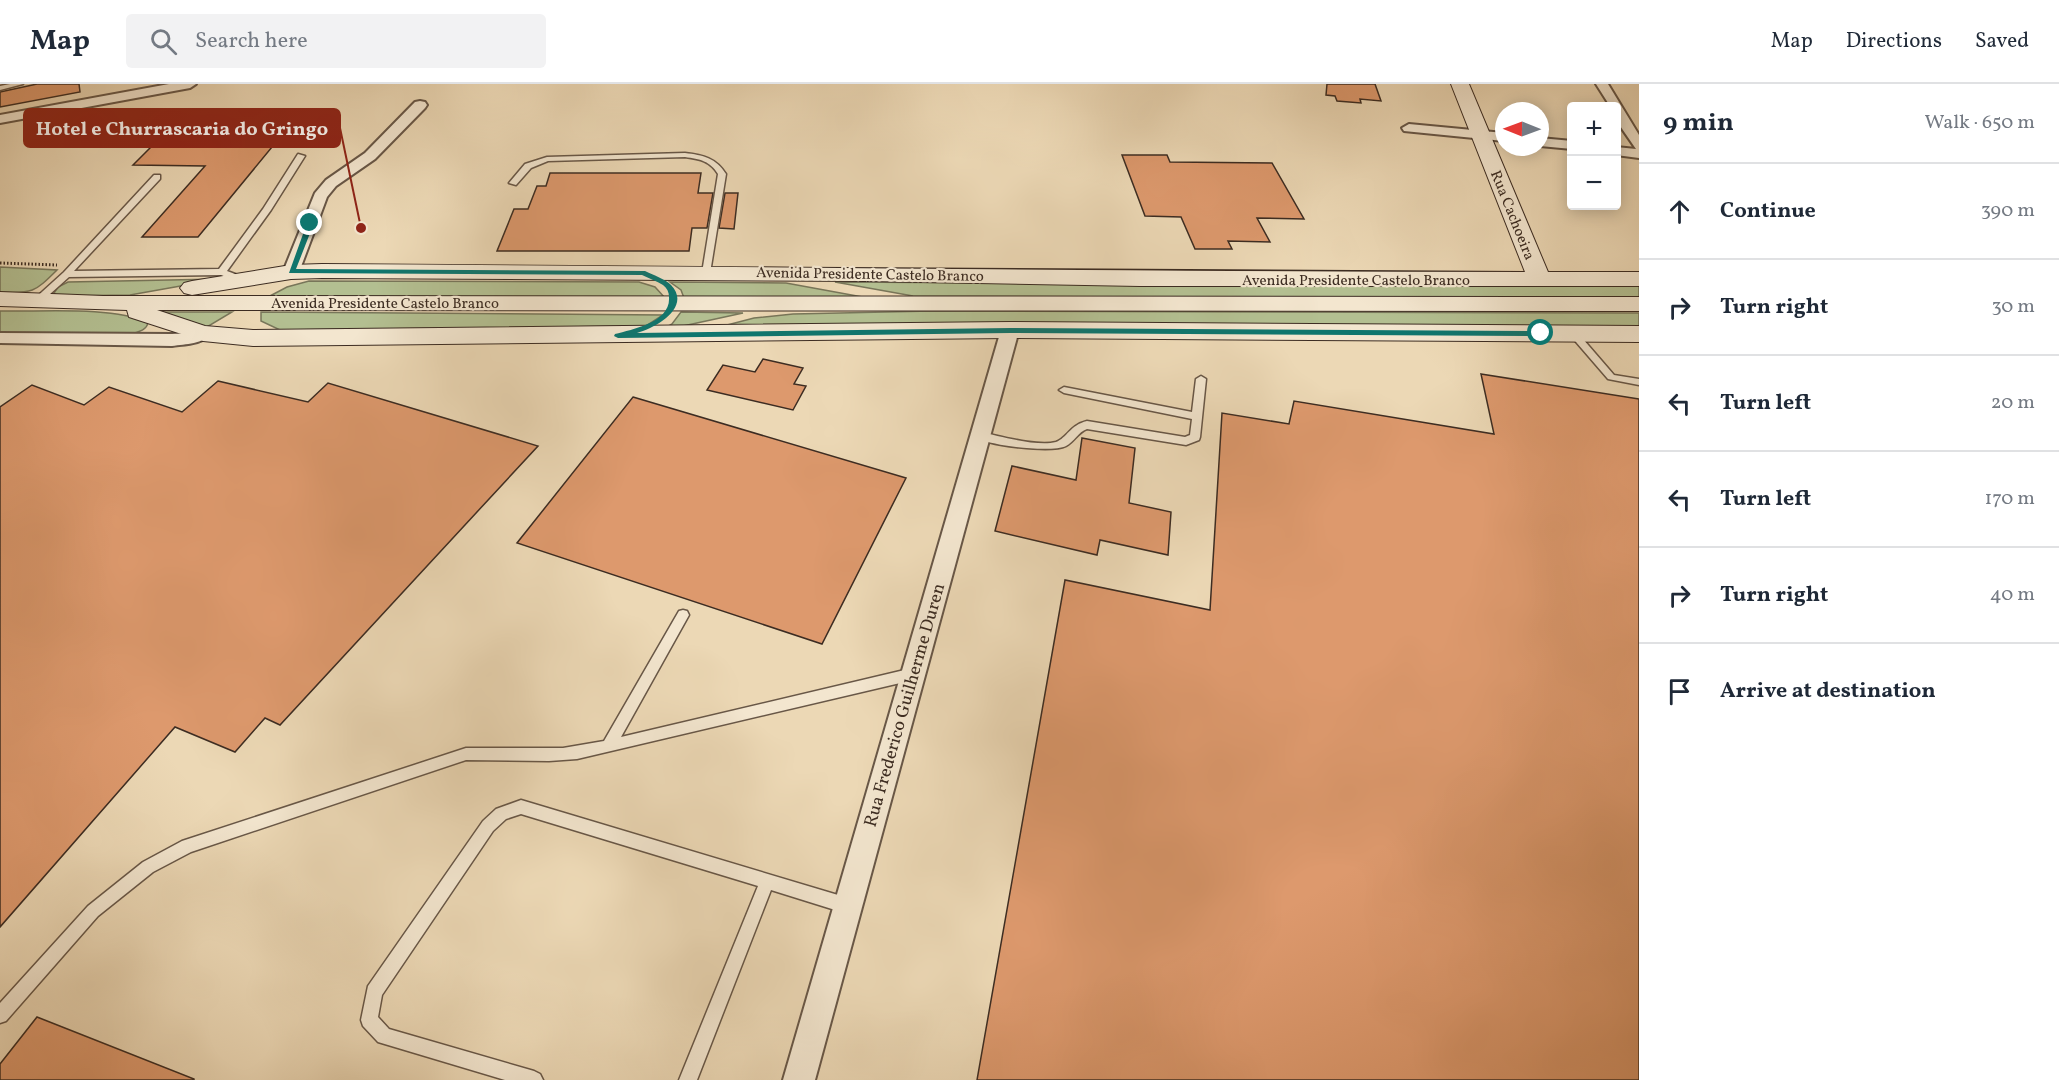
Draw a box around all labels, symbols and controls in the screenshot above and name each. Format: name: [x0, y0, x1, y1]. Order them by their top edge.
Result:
search box: [126, 14, 546, 68]
text: Map: [30, 22, 90, 61]
icon: search: [147, 25, 180, 58]
text: Search here: [195, 26, 308, 57]
text: Map: [1771, 27, 1813, 56]
text: Directions: [1846, 27, 1942, 56]
text: Saved: [1975, 27, 2029, 56]
north arrow: [1495, 102, 1549, 156]
map controls: [1567, 102, 1621, 210]
button: +: [1567, 102, 1621, 156]
text: 9 min: [1663, 105, 1734, 141]
callout: Hotel e Churrascaria do Gringo: [24, 109, 340, 147]
text: Walk · 650 m: [1925, 109, 2035, 137]
text: Hotel e Churrascaria do Gringo: [36, 116, 328, 144]
button: −: [1567, 156, 1621, 210]
street label: Rua Cachoeira: [1484, 168, 1539, 264]
icon: ahead: [1663, 195, 1696, 228]
text: Continue: [1720, 196, 1816, 227]
text: 390 m: [1981, 197, 2035, 225]
route end: [296, 209, 322, 235]
street label: Avenida Presidente Castelo Branco: [756, 263, 984, 288]
street label: Avenida Presidente Castelo Branco: [1242, 271, 1470, 292]
icon: right: [1663, 291, 1696, 324]
text: Turn right: [1720, 292, 1828, 323]
text: 30 m: [1991, 293, 2035, 321]
street label: Avenida Presidente Castelo Branco: [271, 294, 499, 315]
route start: [1527, 319, 1553, 345]
icon: left: [1663, 387, 1696, 420]
text: Turn left: [1720, 388, 1811, 419]
text: 20 m: [1991, 389, 2035, 417]
icon: left: [1663, 483, 1696, 516]
text: Turn left: [1720, 484, 1811, 515]
text: 170 m: [1985, 485, 2035, 513]
icon: right: [1663, 579, 1696, 612]
street label: Rua Frederico Guilherme Duren: [859, 580, 952, 830]
text: Turn right: [1720, 580, 1828, 611]
text: 40 m: [1990, 581, 2035, 609]
icon: arrive: [1663, 675, 1696, 708]
text: Arrive at destination: [1720, 676, 1936, 707]

